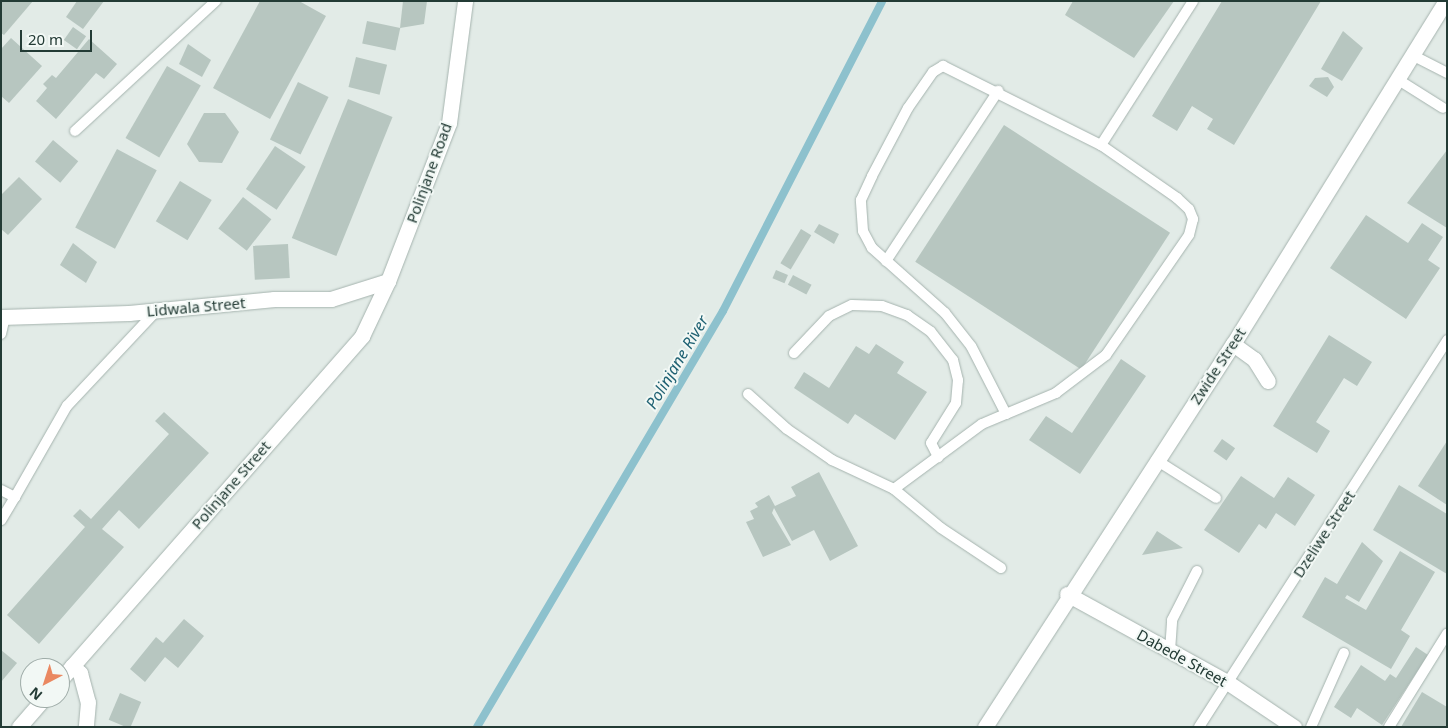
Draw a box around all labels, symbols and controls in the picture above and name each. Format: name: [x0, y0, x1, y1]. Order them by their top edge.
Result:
scale bar: [22, 20, 95, 52]
text: 20 m: [28, 29, 63, 49]
street label: Polinjane Road: [403, 121, 455, 225]
street label: Lidwala Street: [146, 294, 246, 320]
water label: Polinjane River: [642, 312, 712, 412]
street label: Zwide Street: [1187, 324, 1249, 408]
street label: Polinjane Street: [188, 437, 274, 533]
street label: Dzeliwe Street: [1289, 487, 1359, 581]
street label: Dabede Street: [1134, 626, 1230, 690]
north arrow: [20, 658, 70, 708]
text: N: [25, 683, 46, 705]

